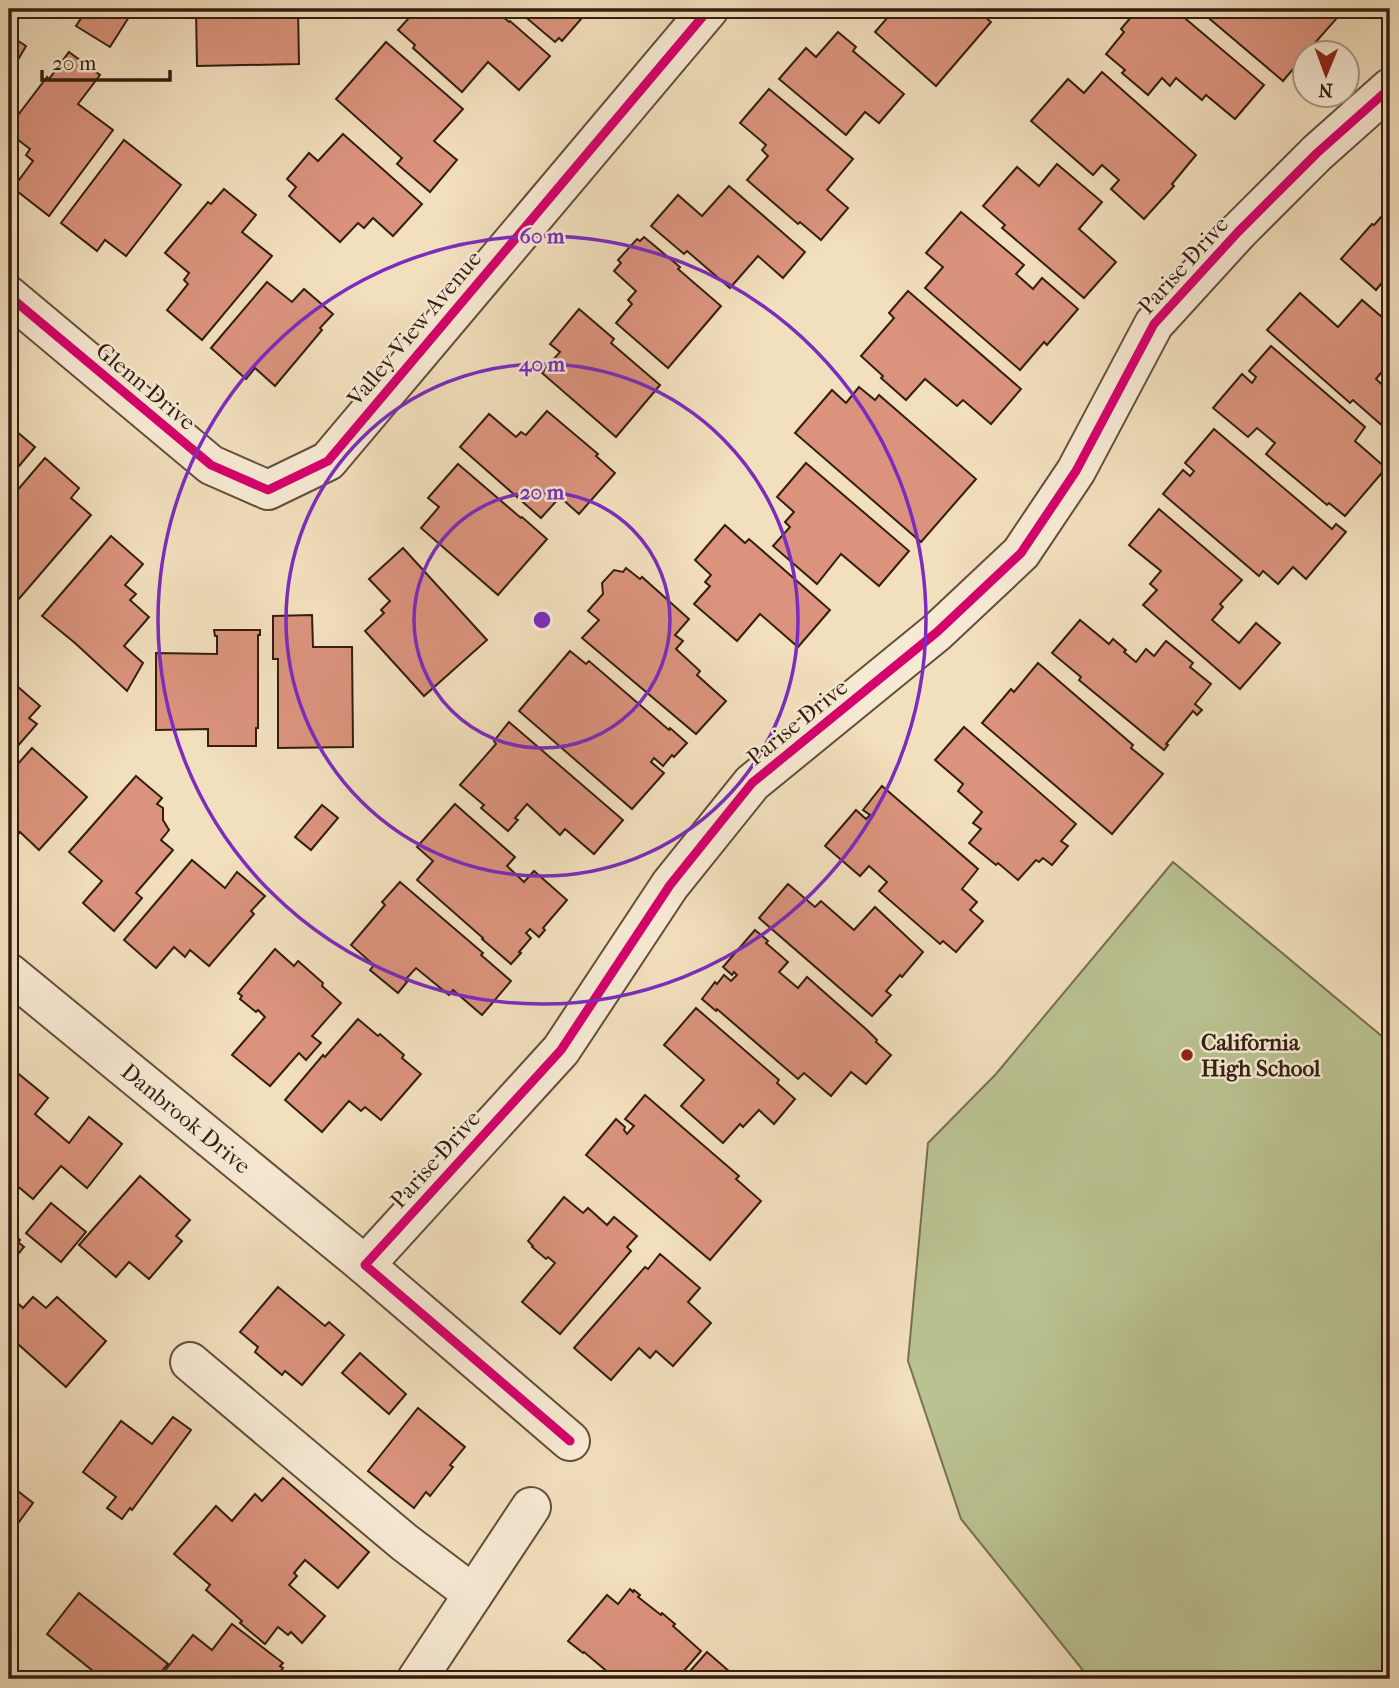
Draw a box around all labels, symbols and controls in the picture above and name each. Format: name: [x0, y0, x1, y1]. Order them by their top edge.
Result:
scale bar: [42, 38, 170, 82]
north arrow: [1290, 38, 1360, 108]
text: 20 m: [52, 51, 97, 75]
text: N: [1318, 79, 1333, 101]
street label: Parise Drive: [1133, 211, 1234, 320]
text: 60 m: [520, 224, 565, 248]
street label: Valley View Avenue: [341, 245, 487, 412]
street label: Glenn Drive: [90, 337, 201, 436]
text: 40 m: [518, 352, 566, 377]
text: 20 m: [520, 480, 565, 504]
centre of rings: [530, 608, 554, 632]
street label: Parise Drive: [741, 674, 853, 771]
place label: California High School: [1201, 1029, 1321, 1082]
marker: California High School: [1179, 1047, 1195, 1063]
street label: Danbrook Drive: [116, 1058, 256, 1180]
street label: Parise Drive: [385, 1105, 486, 1214]

